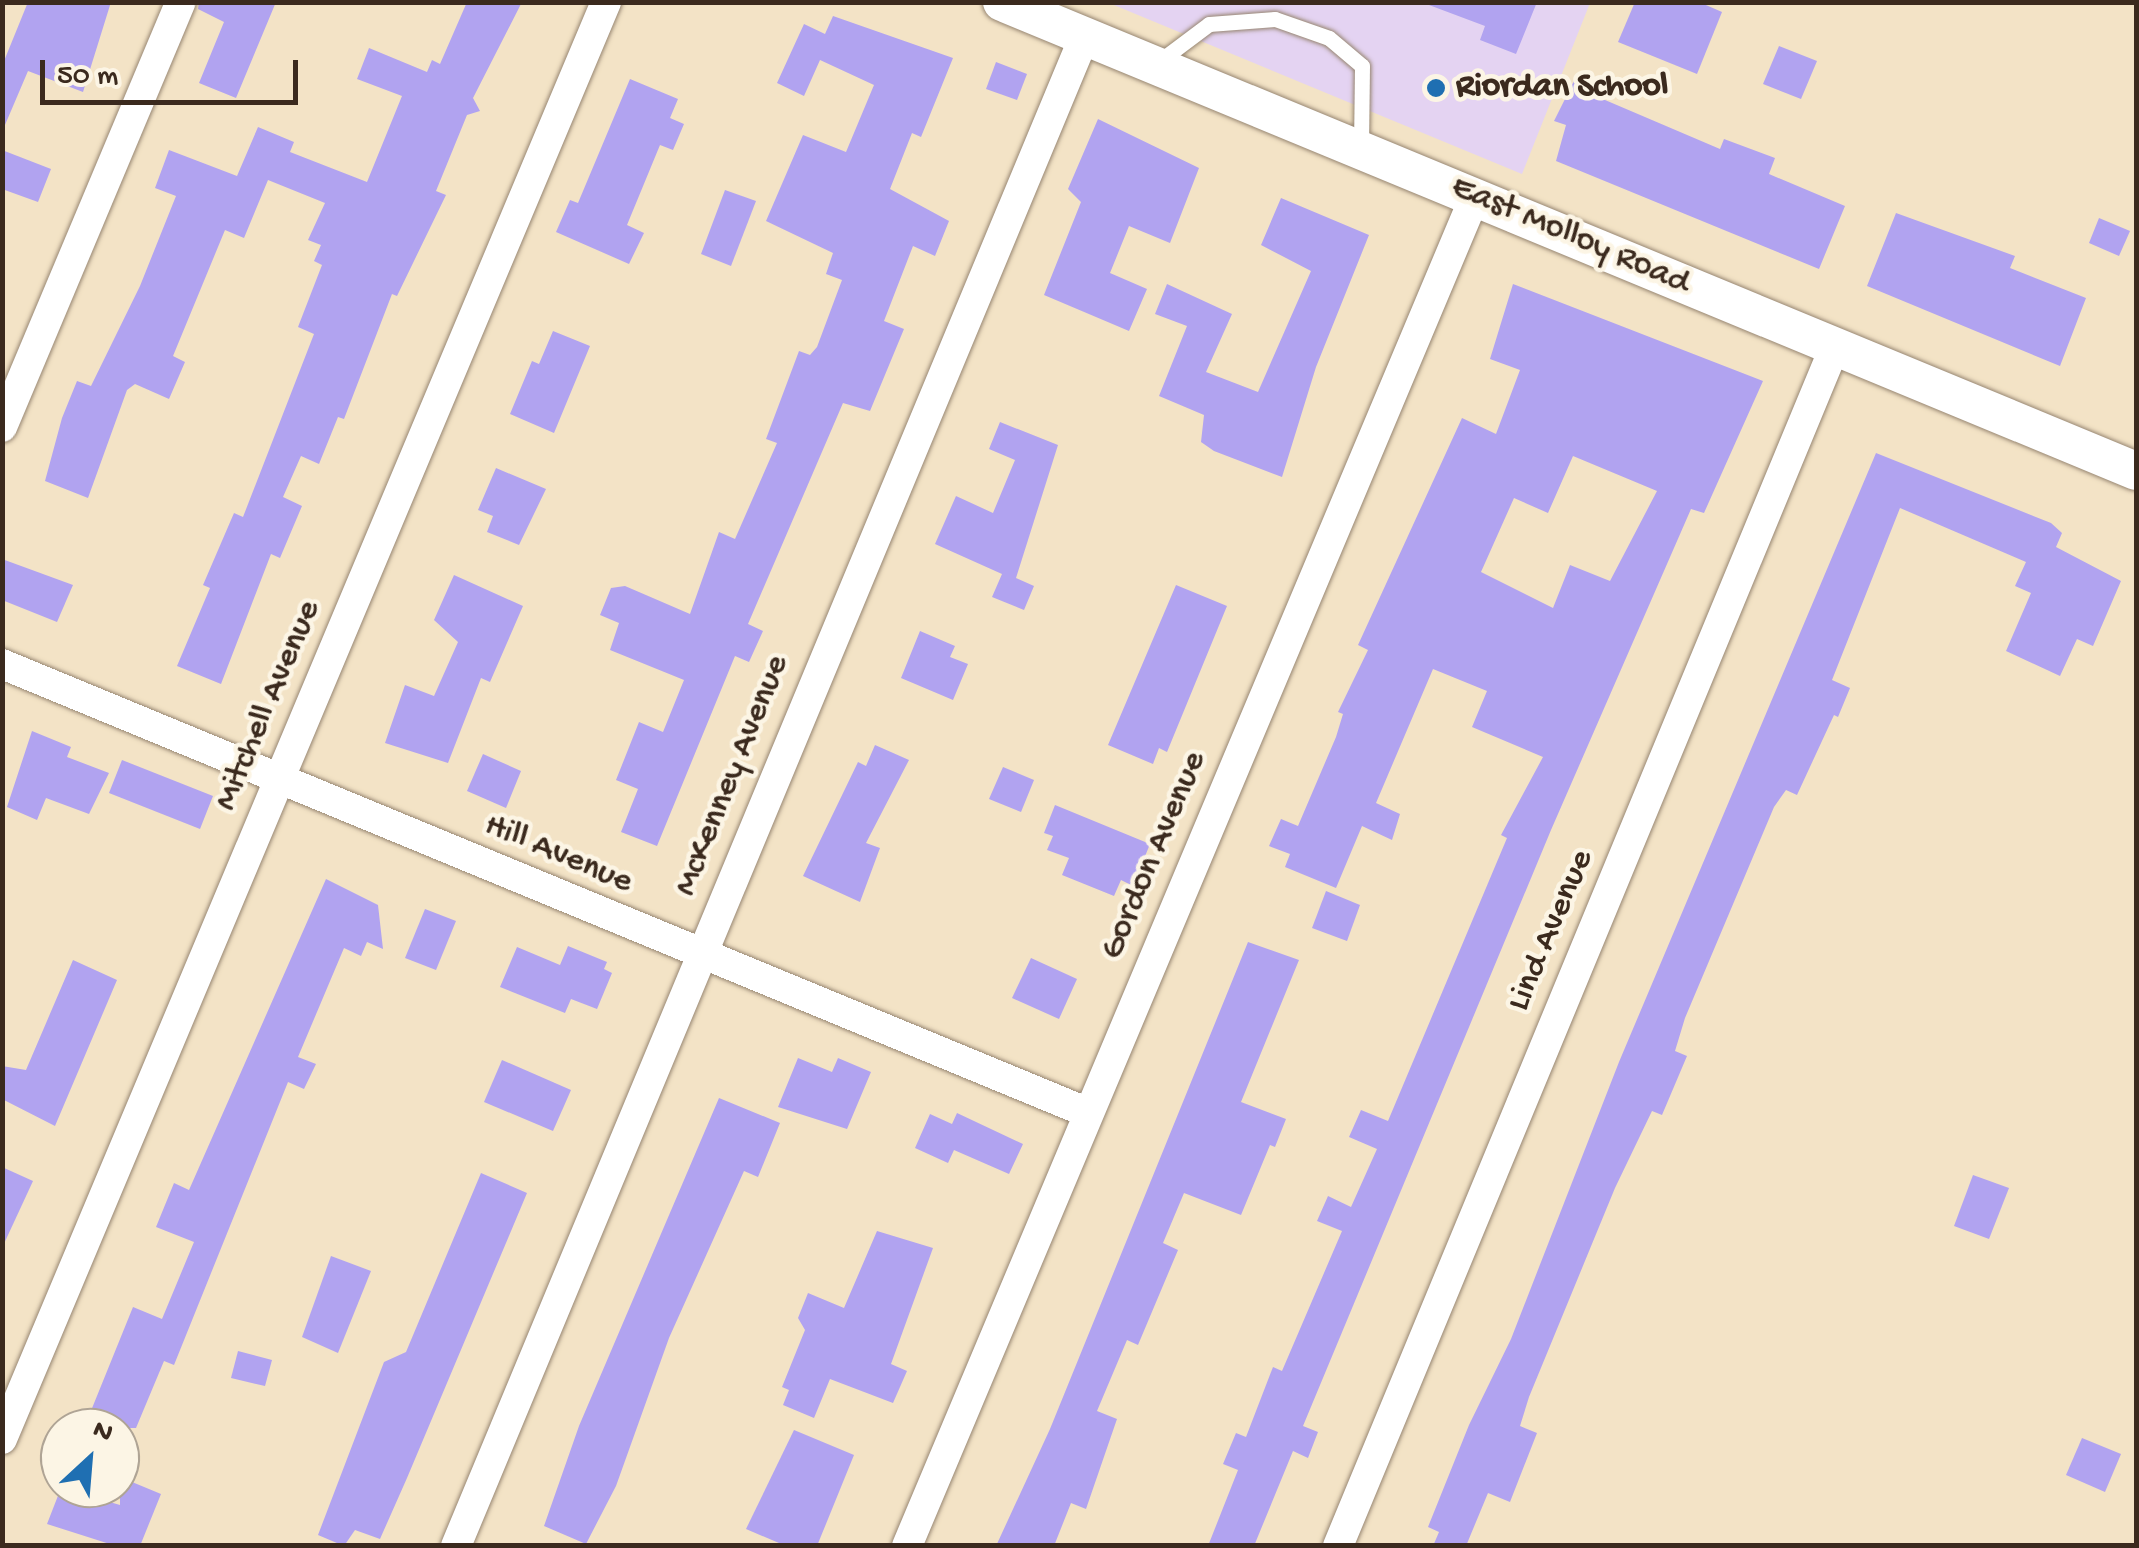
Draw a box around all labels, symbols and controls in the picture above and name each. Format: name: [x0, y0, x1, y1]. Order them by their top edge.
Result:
scale bar: [45, 40, 302, 102]
text: 50 m: [57, 60, 118, 95]
place label: Riordan School: [1456, 67, 1668, 109]
marker: Riordan School: [1425, 77, 1447, 99]
street label: East Molloy Road: [1445, 167, 1695, 305]
street label: Mitchell Avenue: [206, 595, 332, 817]
street label: McKenney Avenue: [666, 650, 800, 902]
street label: Gordon Avenue: [1092, 746, 1218, 966]
street label: Hill Avenue: [478, 805, 638, 905]
street label: Lind Avenue: [1499, 844, 1605, 1018]
north arrow: [40, 1408, 140, 1508]
text: N: [87, 1414, 118, 1451]

